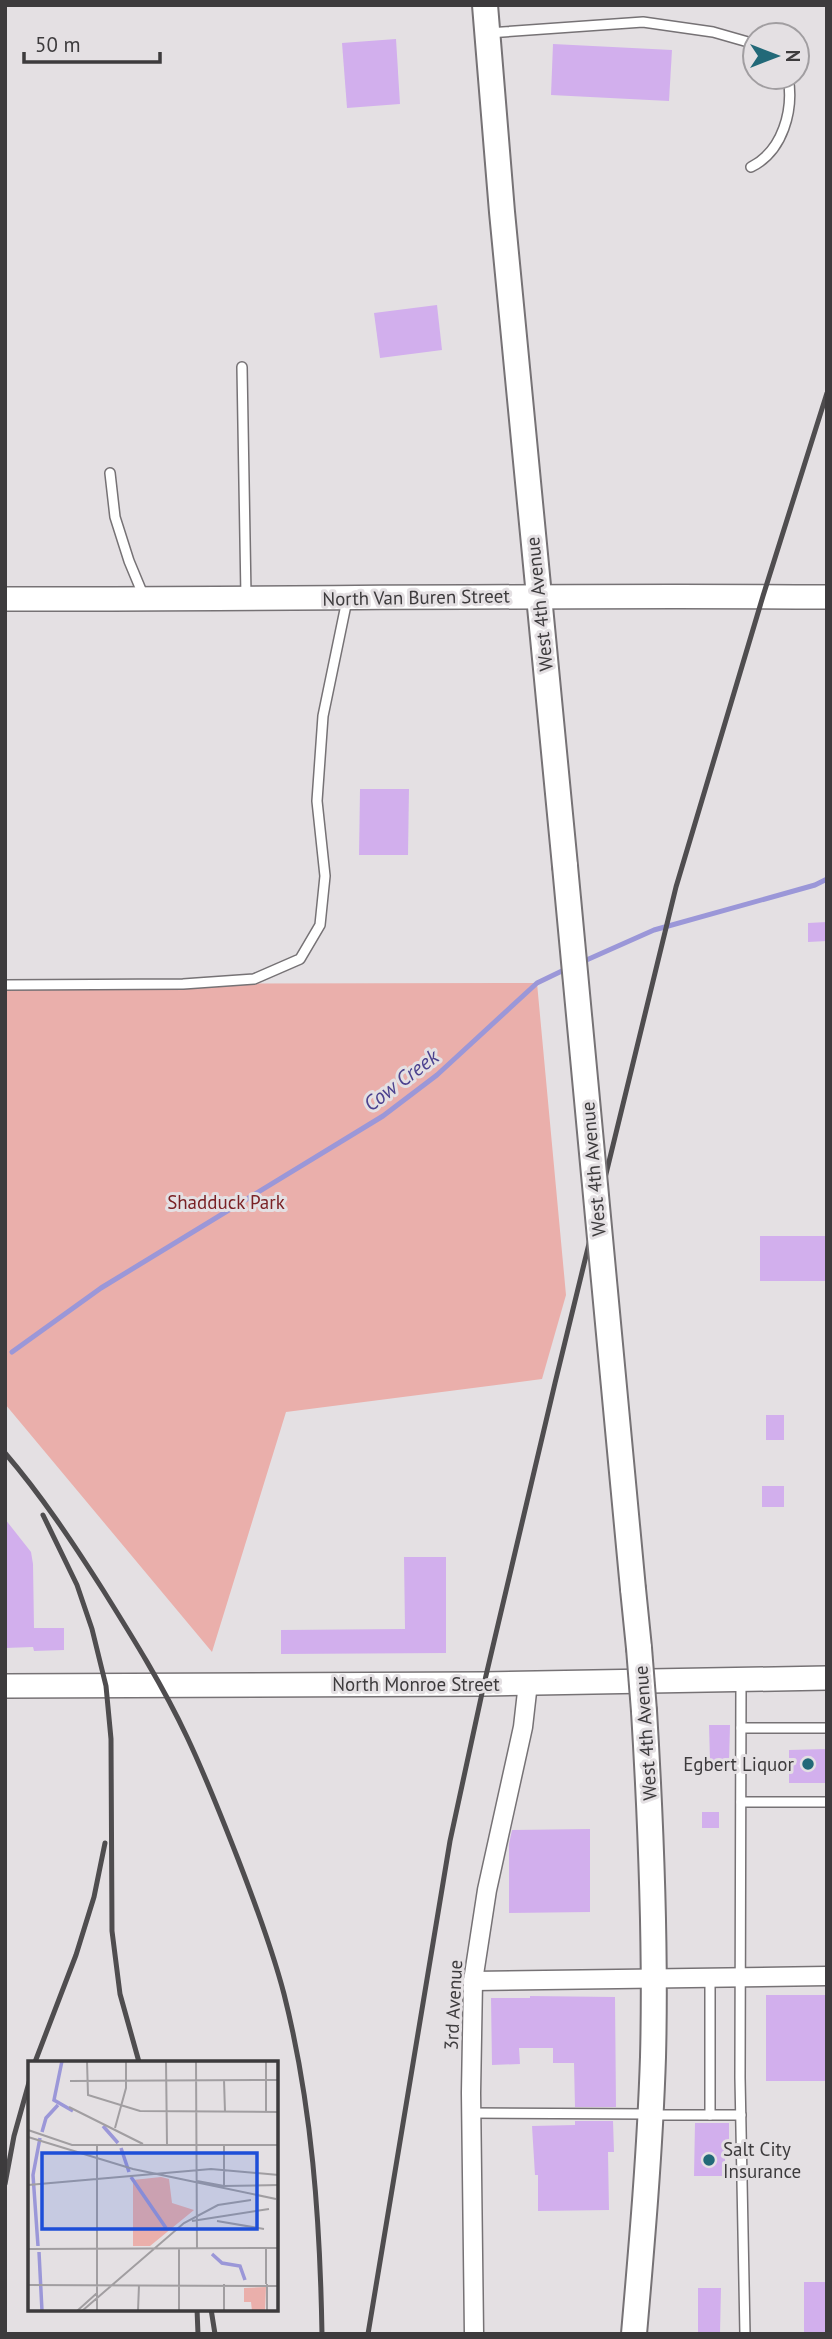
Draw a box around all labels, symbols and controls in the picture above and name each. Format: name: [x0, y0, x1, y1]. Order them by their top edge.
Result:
scale bar: [24, 21, 161, 65]
north arrow: [741, 21, 811, 91]
text: 50 m: [35, 31, 81, 58]
text: N: [781, 50, 805, 62]
street label: West 4th Avenue: [520, 536, 558, 672]
street label: North Van Buren Street: [322, 583, 511, 611]
water label: Cow Creek: [358, 1042, 445, 1117]
street label: West 4th Avenue: [575, 1101, 611, 1237]
park label: Shadduck Park: [167, 1190, 285, 1214]
street label: West 4th Avenue: [628, 1665, 662, 1801]
street label: North Monroe Street: [332, 1672, 500, 1696]
place label: Egbert Liquor: [683, 1752, 795, 1776]
marker: Egbert Liquor: [800, 1756, 816, 1772]
street label: 3rd Avenue: [439, 1959, 467, 2051]
inset map: [28, 2061, 278, 2311]
place label: Salt City Insurance: [723, 2137, 801, 2183]
marker: Salt City Insurance: [701, 2152, 717, 2168]

